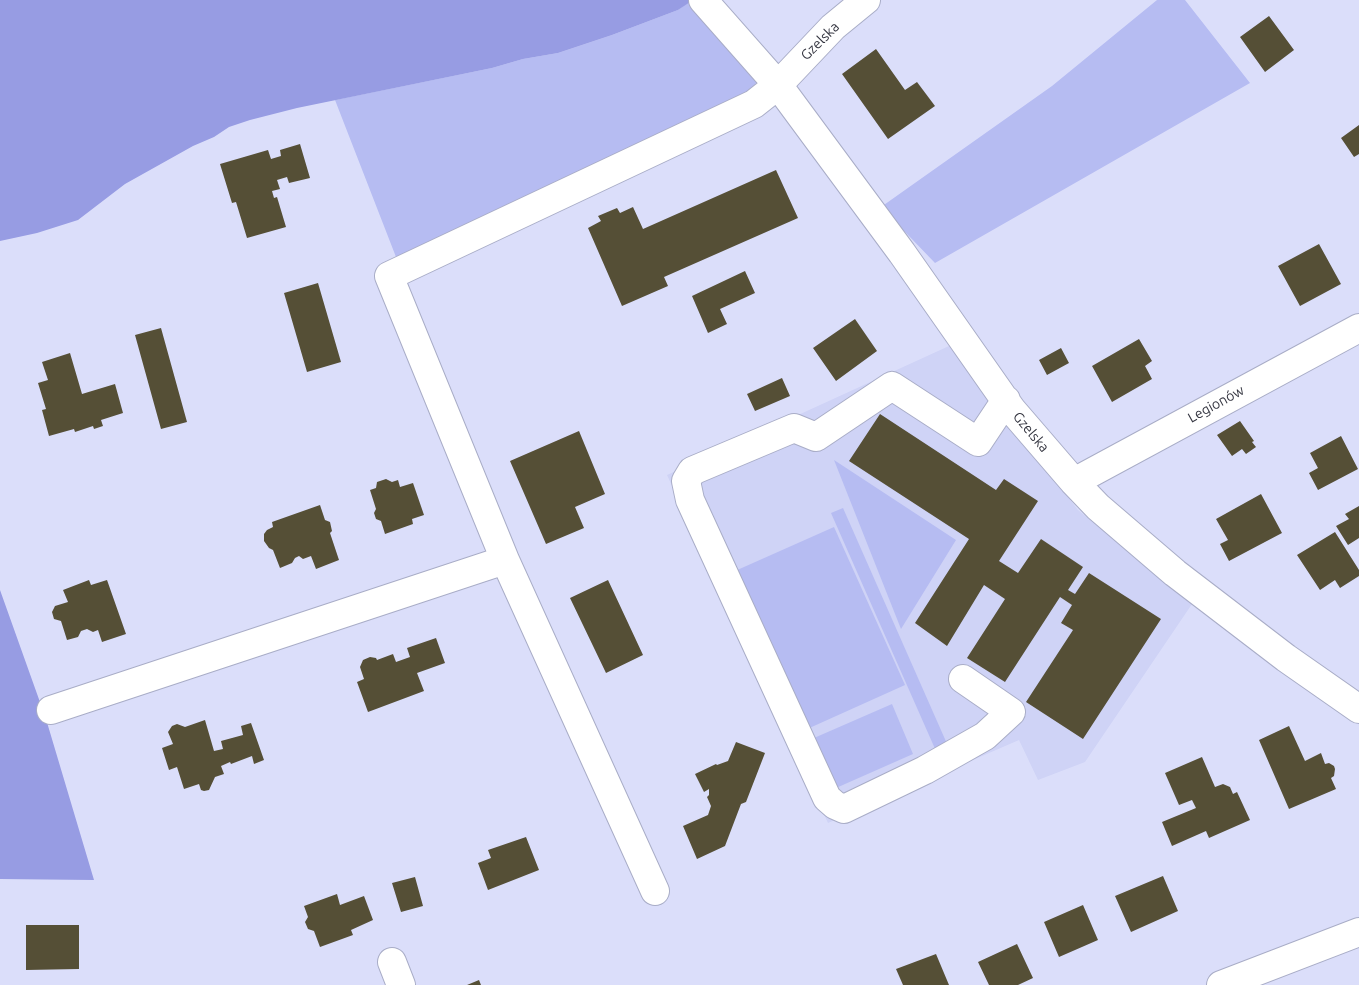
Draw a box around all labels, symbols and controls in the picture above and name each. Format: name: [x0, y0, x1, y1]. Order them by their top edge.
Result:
street label: Gzelska: [797, 18, 843, 64]
street label: Legionów: [1185, 382, 1247, 426]
street label: Gzelska: [1009, 408, 1053, 456]

